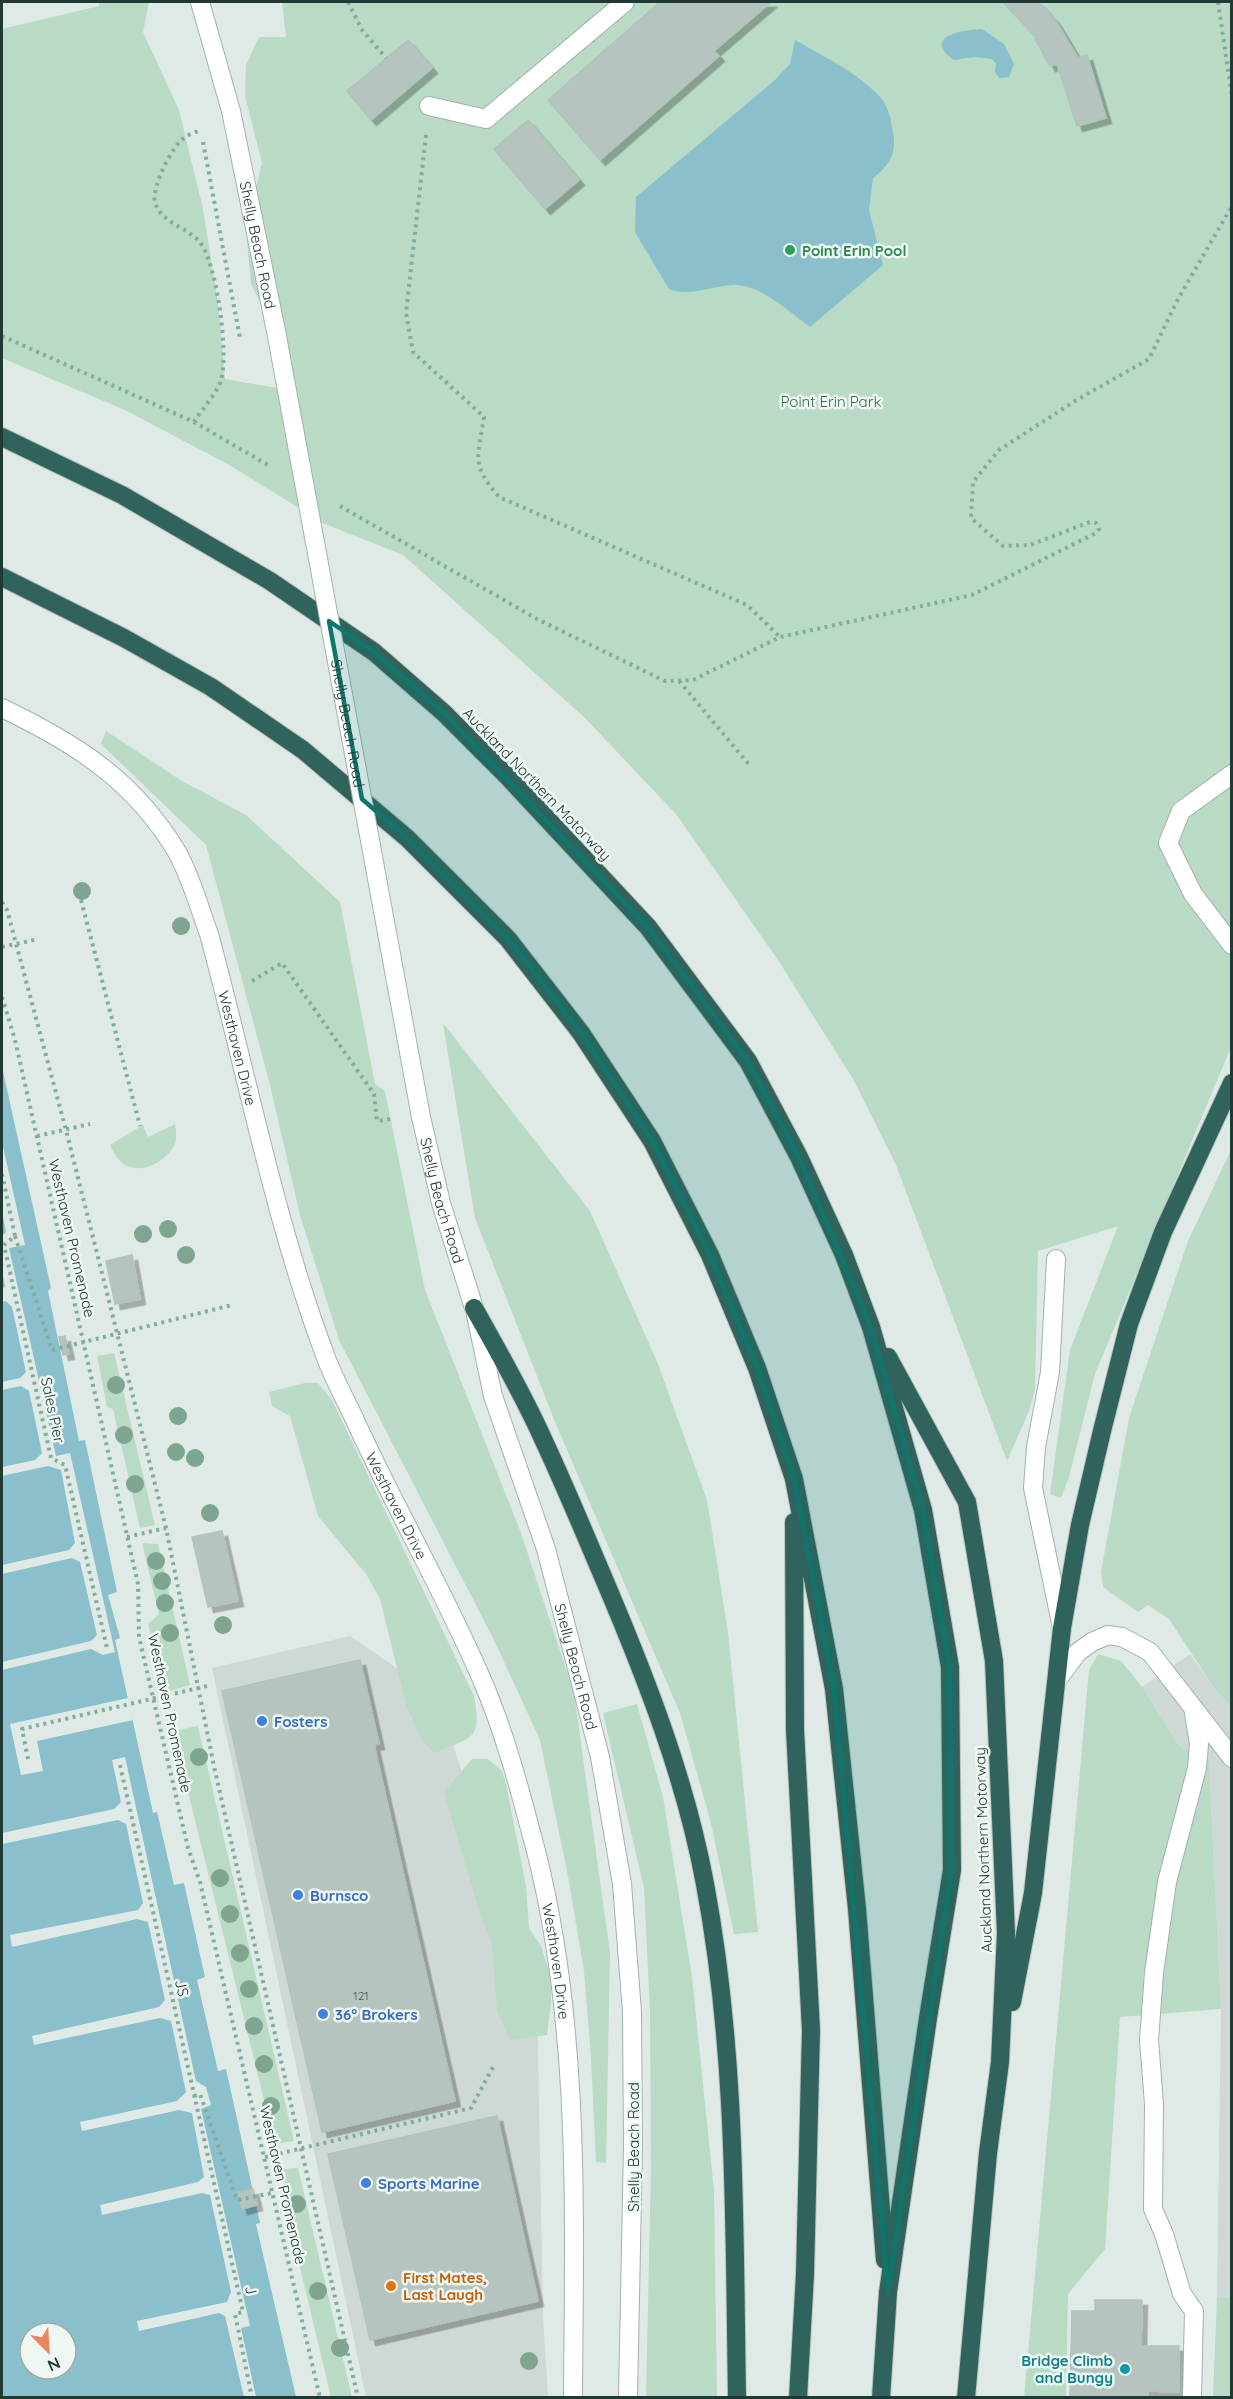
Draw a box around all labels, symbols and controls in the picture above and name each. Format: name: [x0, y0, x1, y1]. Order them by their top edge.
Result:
street label: Shelly Beach Road: [236, 179, 281, 310]
place label: Point Erin Pool: [802, 241, 907, 260]
marker: Point Erin Pool: [783, 243, 797, 257]
park label: Point Erin Park: [781, 392, 881, 411]
street label: Shelly Beach Road: [327, 658, 370, 789]
street label: Auckland Northern Motorway: [459, 703, 615, 865]
street label: Westhaven Drive: [215, 989, 261, 1107]
street label: Shelly Beach Road: [417, 1135, 469, 1266]
street label: Westhaven Promenade: [44, 1157, 100, 1319]
street label: Sales Pier: [37, 1375, 69, 1445]
street label: Westhaven Drive: [362, 1449, 432, 1562]
street label: Shelly Beach Road: [551, 1601, 602, 1732]
street label: Westhaven Promenade: [144, 1632, 196, 1794]
place label: Fosters: [274, 1712, 327, 1731]
marker: Fosters: [255, 1714, 269, 1728]
street label: Auckland Northern Motorway: [970, 1747, 996, 1953]
place label: Burnsco: [310, 1886, 368, 1905]
marker: Burnsco: [291, 1888, 305, 1902]
street label: Westhaven Drive: [538, 1901, 574, 2020]
street label: JS: [171, 1978, 193, 1998]
house number: 121: [353, 1988, 369, 2003]
place label: 36° Brokers: [335, 2005, 418, 2024]
marker: 36° Brokers: [316, 2007, 330, 2021]
street label: Shelly Beach Road: [624, 2082, 643, 2212]
street label: Westhaven Promenade: [255, 2104, 311, 2266]
place label: Sports Marine: [378, 2174, 480, 2193]
marker: Sports Marine: [359, 2176, 373, 2190]
place label: First Mates, Last Laugh: [403, 2268, 487, 2304]
marker: First Mates, Last Laugh: [384, 2279, 398, 2293]
street label: J: [241, 2284, 261, 2296]
north arrow: [18, 2321, 78, 2381]
place label: Bridge Climb and Bungy: [1021, 2351, 1113, 2387]
text: N: [45, 2353, 64, 2376]
marker: Bridge Climb and Bungy: [1118, 2362, 1132, 2376]

